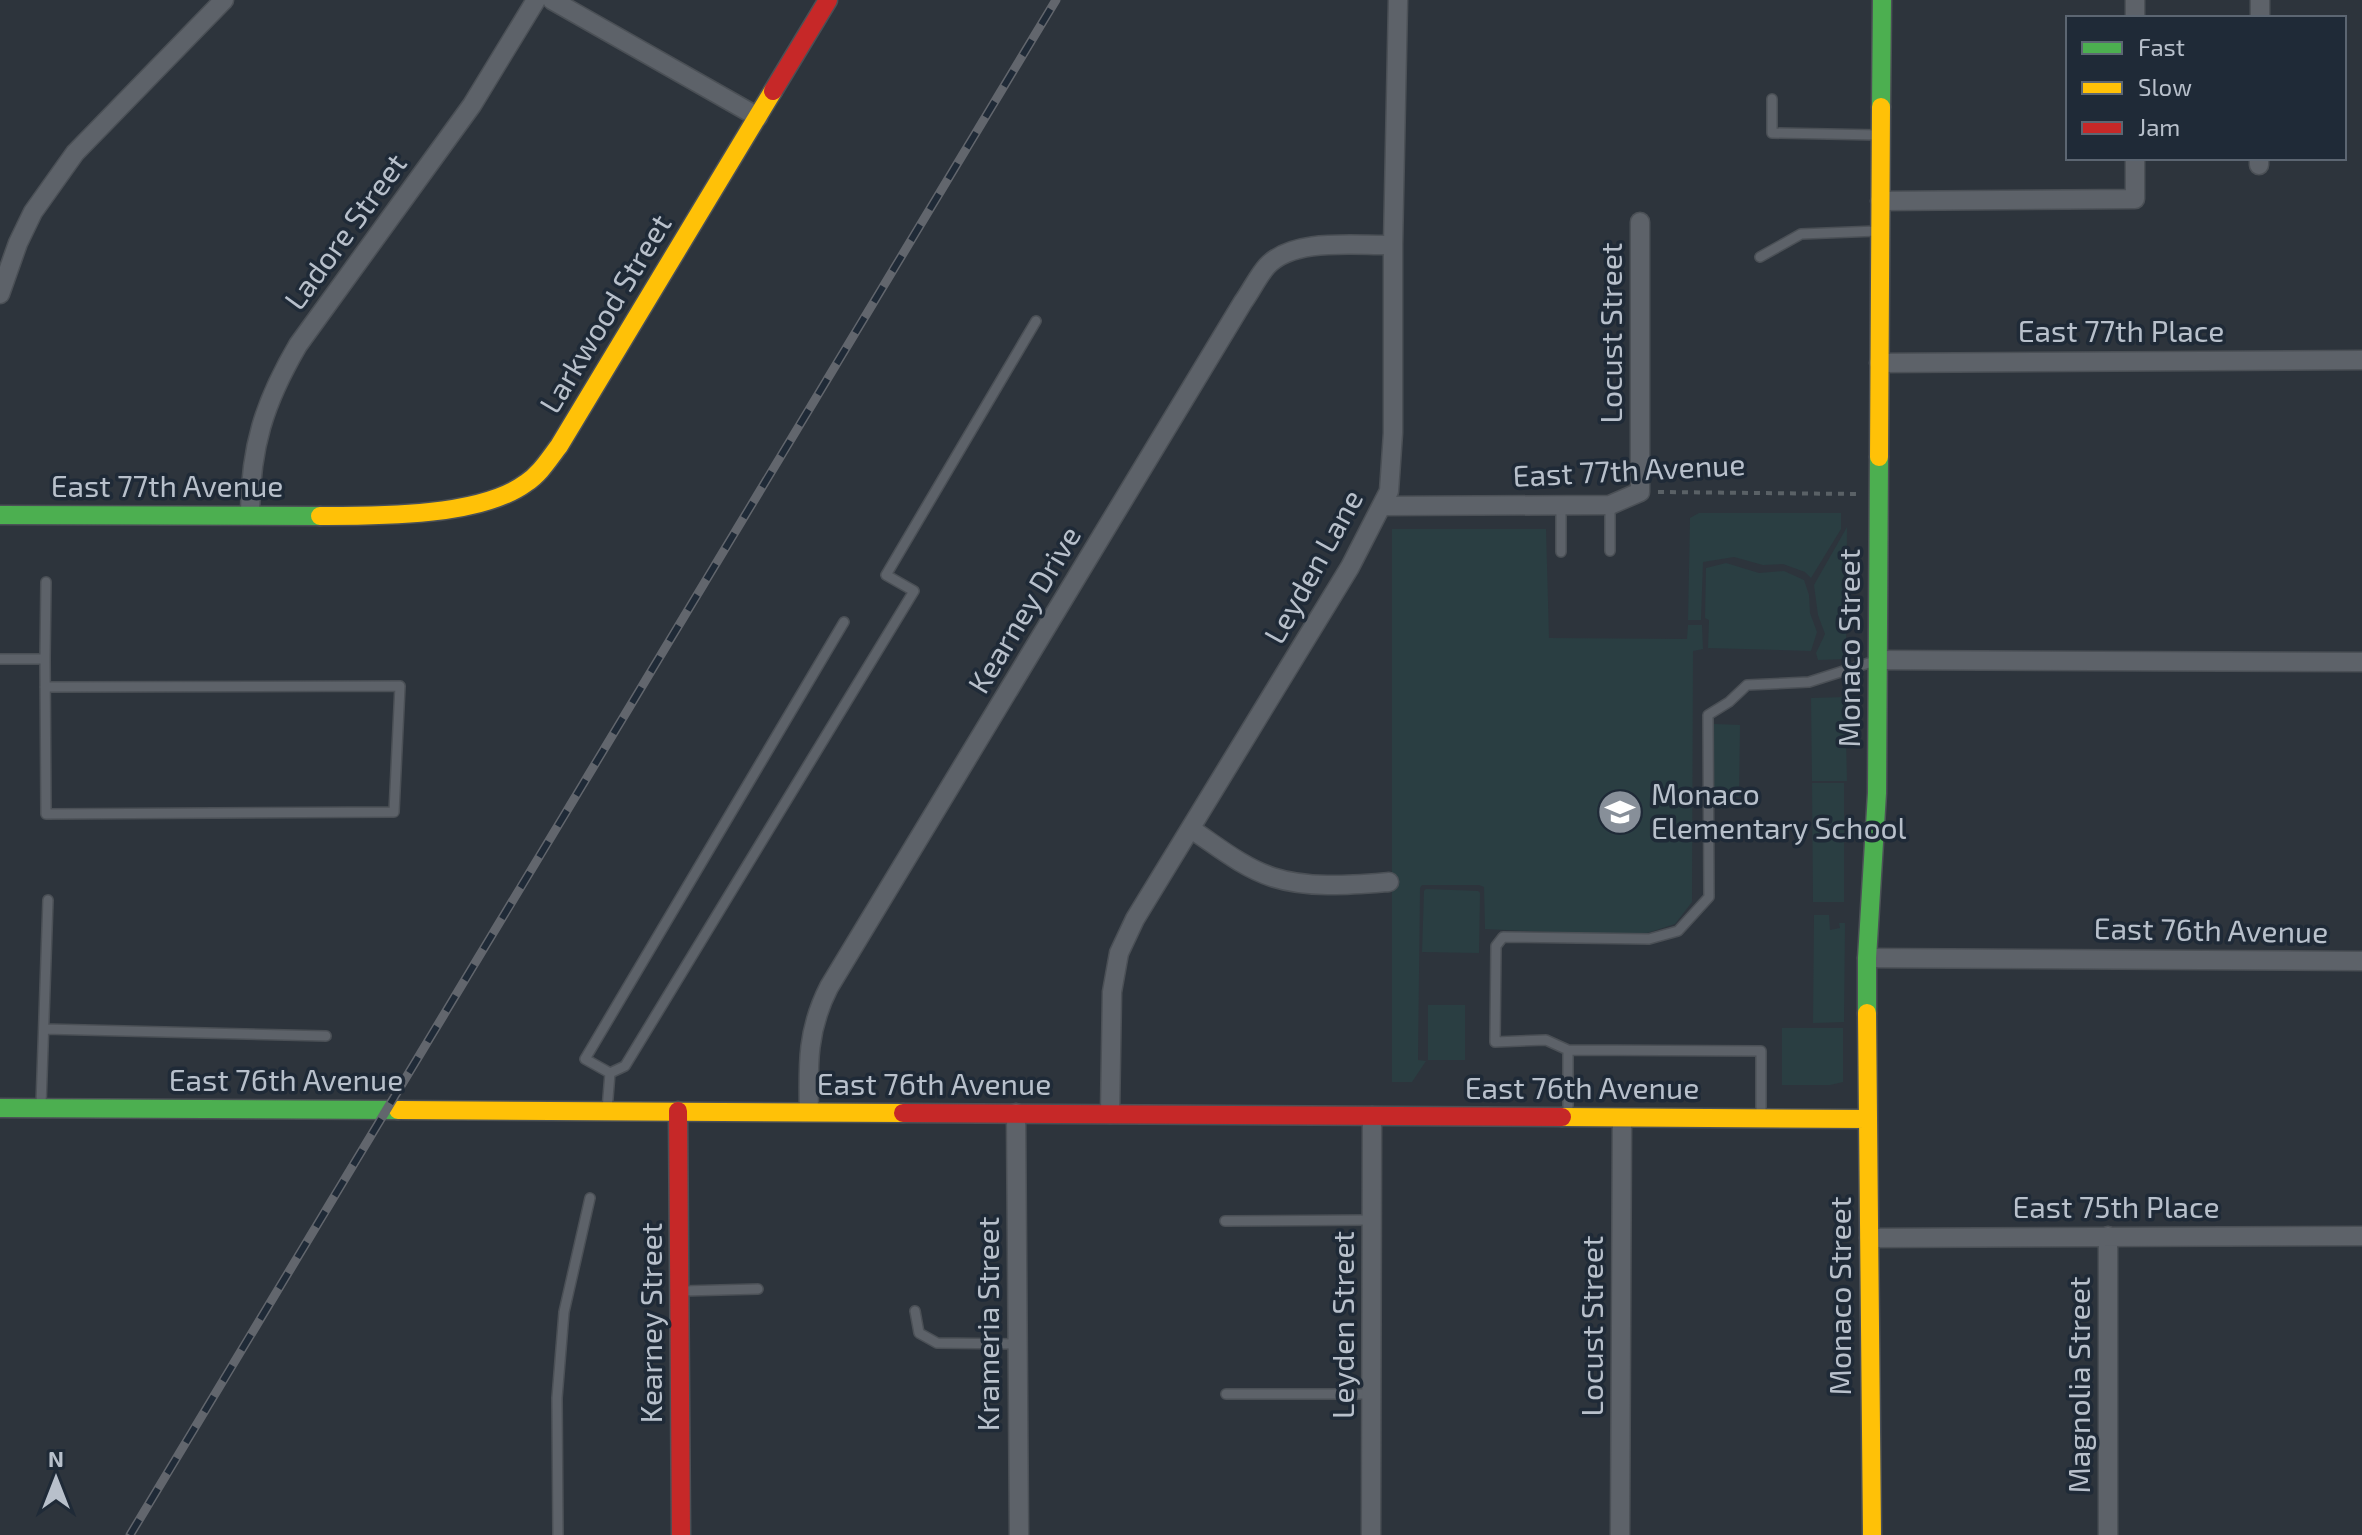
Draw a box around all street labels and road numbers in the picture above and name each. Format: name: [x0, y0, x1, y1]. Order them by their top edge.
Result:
street label: Ladore Street: [276, 146, 413, 316]
street label: Larkwood Street: [531, 207, 678, 419]
street label: Locust Street: [1592, 243, 1628, 423]
street label: East 77th Place: [2018, 312, 2224, 348]
street label: East 77th Avenue: [1512, 445, 1746, 493]
street label: East 77th Avenue: [51, 467, 283, 503]
street label: Leyden Lane: [1255, 483, 1369, 649]
street label: Kearney Drive: [959, 519, 1087, 699]
street label: Monaco Street: [1830, 549, 1866, 747]
street label: East 76th Avenue: [2093, 909, 2329, 949]
street label: East 76th Avenue: [169, 1061, 403, 1097]
street label: East 76th Avenue: [817, 1065, 1051, 1101]
street label: East 76th Avenue: [1465, 1069, 1699, 1105]
street label: East 75th Place: [2012, 1188, 2220, 1224]
street label: Monaco Street: [1821, 1197, 1857, 1395]
street label: Krameria Street: [969, 1217, 1005, 1431]
street label: Kearney Street: [632, 1223, 668, 1423]
street label: Leyden Street: [1324, 1231, 1360, 1419]
street label: Locust Street: [1573, 1236, 1609, 1416]
street label: Magnolia Street: [2060, 1277, 2096, 1493]

